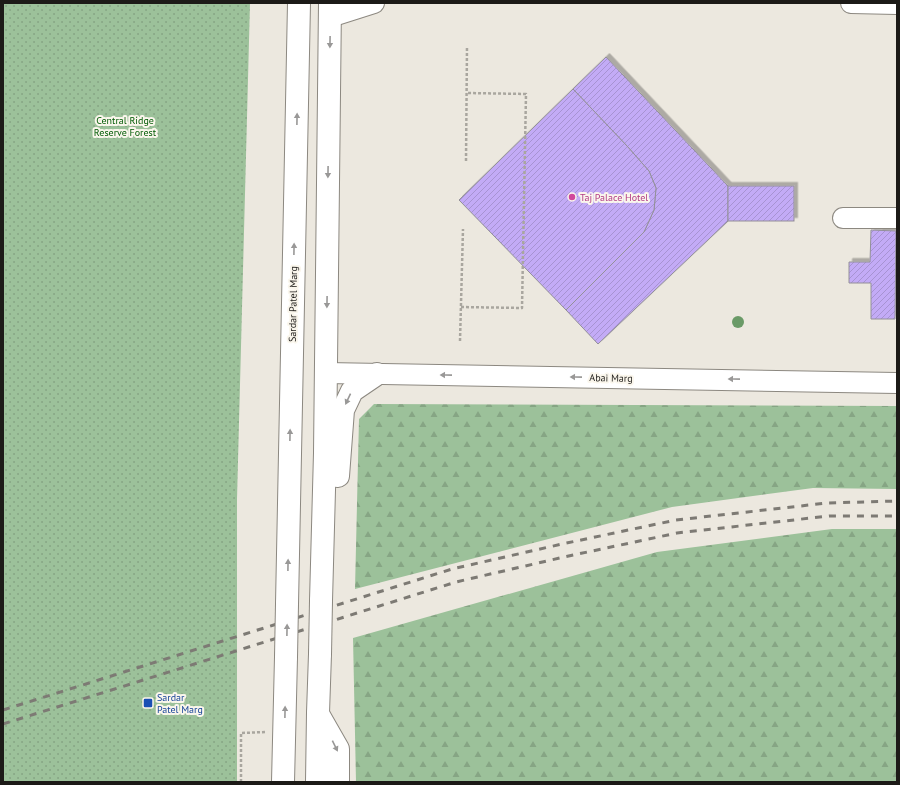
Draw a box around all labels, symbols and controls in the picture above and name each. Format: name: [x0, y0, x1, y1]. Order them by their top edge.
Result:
one-way arrow: [327, 36, 333, 49]
one-way arrow: [294, 112, 300, 125]
park label: Central Ridge Reserve Forest: [94, 114, 157, 139]
one-way arrow: [325, 166, 331, 179]
place label: Taj Palace Hotel: [580, 191, 648, 204]
marker: Taj Palace Hotel: [567, 192, 577, 202]
one-way arrow: [291, 242, 297, 255]
street label: Sardar Patel Marg: [286, 266, 300, 342]
one-way arrow: [324, 296, 330, 309]
street label: Abai Marg: [589, 371, 633, 385]
one-way arrow: [439, 372, 452, 378]
one-way arrow: [569, 374, 582, 380]
one-way arrow: [728, 376, 740, 383]
one-way arrow: [345, 393, 351, 405]
one-way arrow: [287, 428, 293, 441]
one-way arrow: [285, 558, 291, 571]
one-way arrow: [284, 623, 290, 636]
place label: Sardar Patel Marg: [157, 691, 203, 716]
marker: Sardar Patel Marg: [142, 697, 154, 709]
one-way arrow: [282, 705, 288, 718]
one-way arrow: [332, 740, 338, 751]

